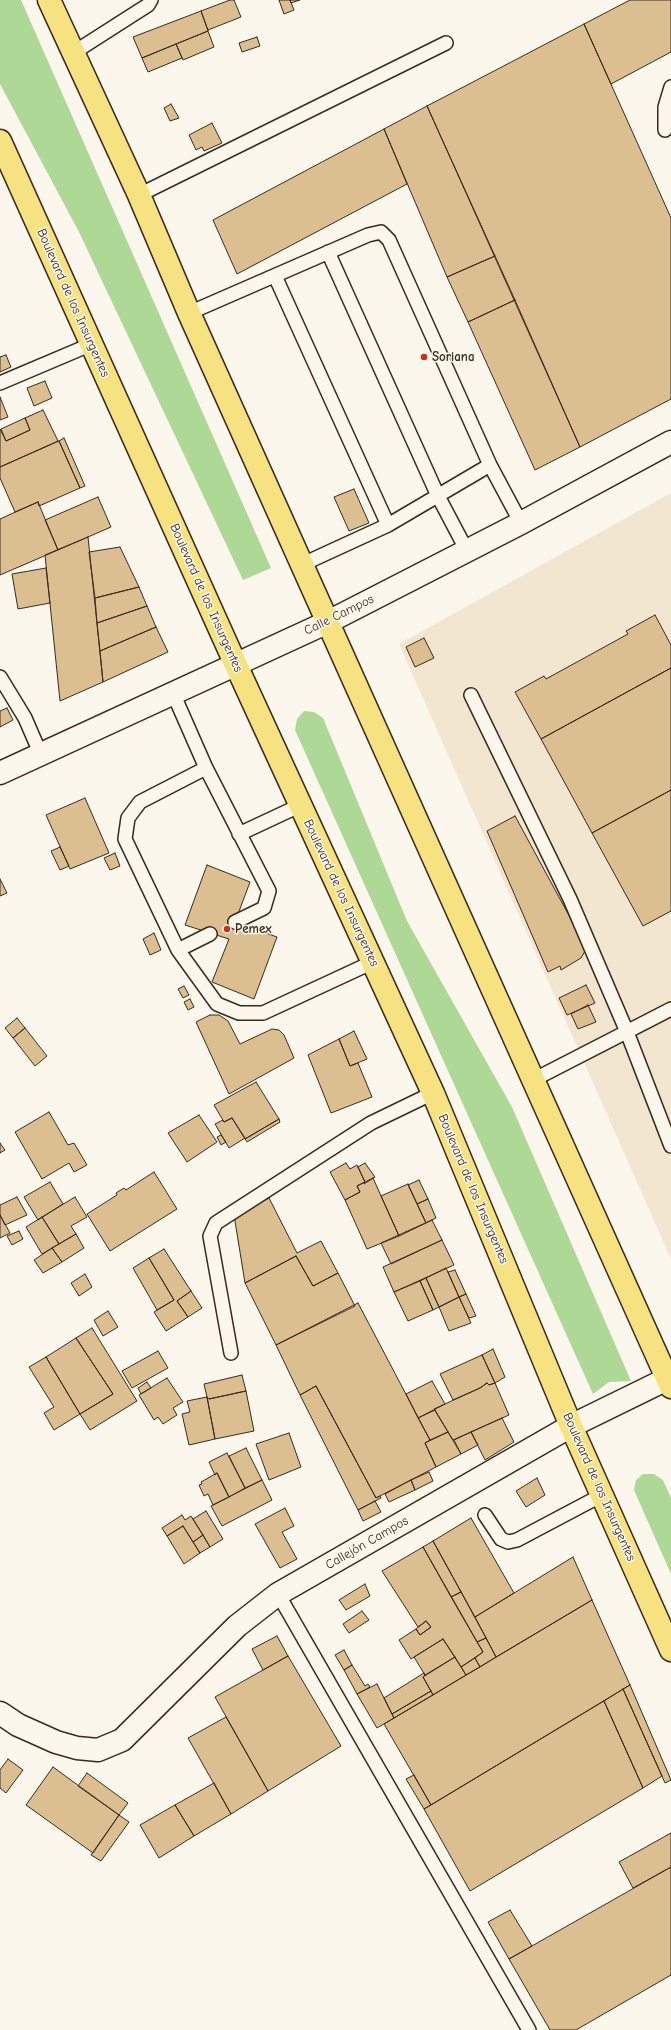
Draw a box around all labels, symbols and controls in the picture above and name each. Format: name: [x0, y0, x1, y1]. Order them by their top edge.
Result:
street label: Boulevard de los Insurgentes: [33, 226, 113, 380]
place label: Soriana: [432, 349, 474, 365]
marker: Soriana: [419, 352, 429, 362]
street label: Boulevard de los Insurgentes: [166, 521, 246, 675]
street label: Calle Campos: [302, 591, 376, 639]
street label: Boulevard de los Insurgentes: [300, 817, 382, 969]
place label: Pemex: [235, 921, 272, 937]
marker: Pemex: [222, 924, 232, 934]
street label: Boulevard de los Insurgentes: [434, 1112, 512, 1266]
street label: Boulevard de los Insurgentes: [559, 1410, 639, 1564]
street label: Callejón Campos: [323, 1513, 411, 1573]

